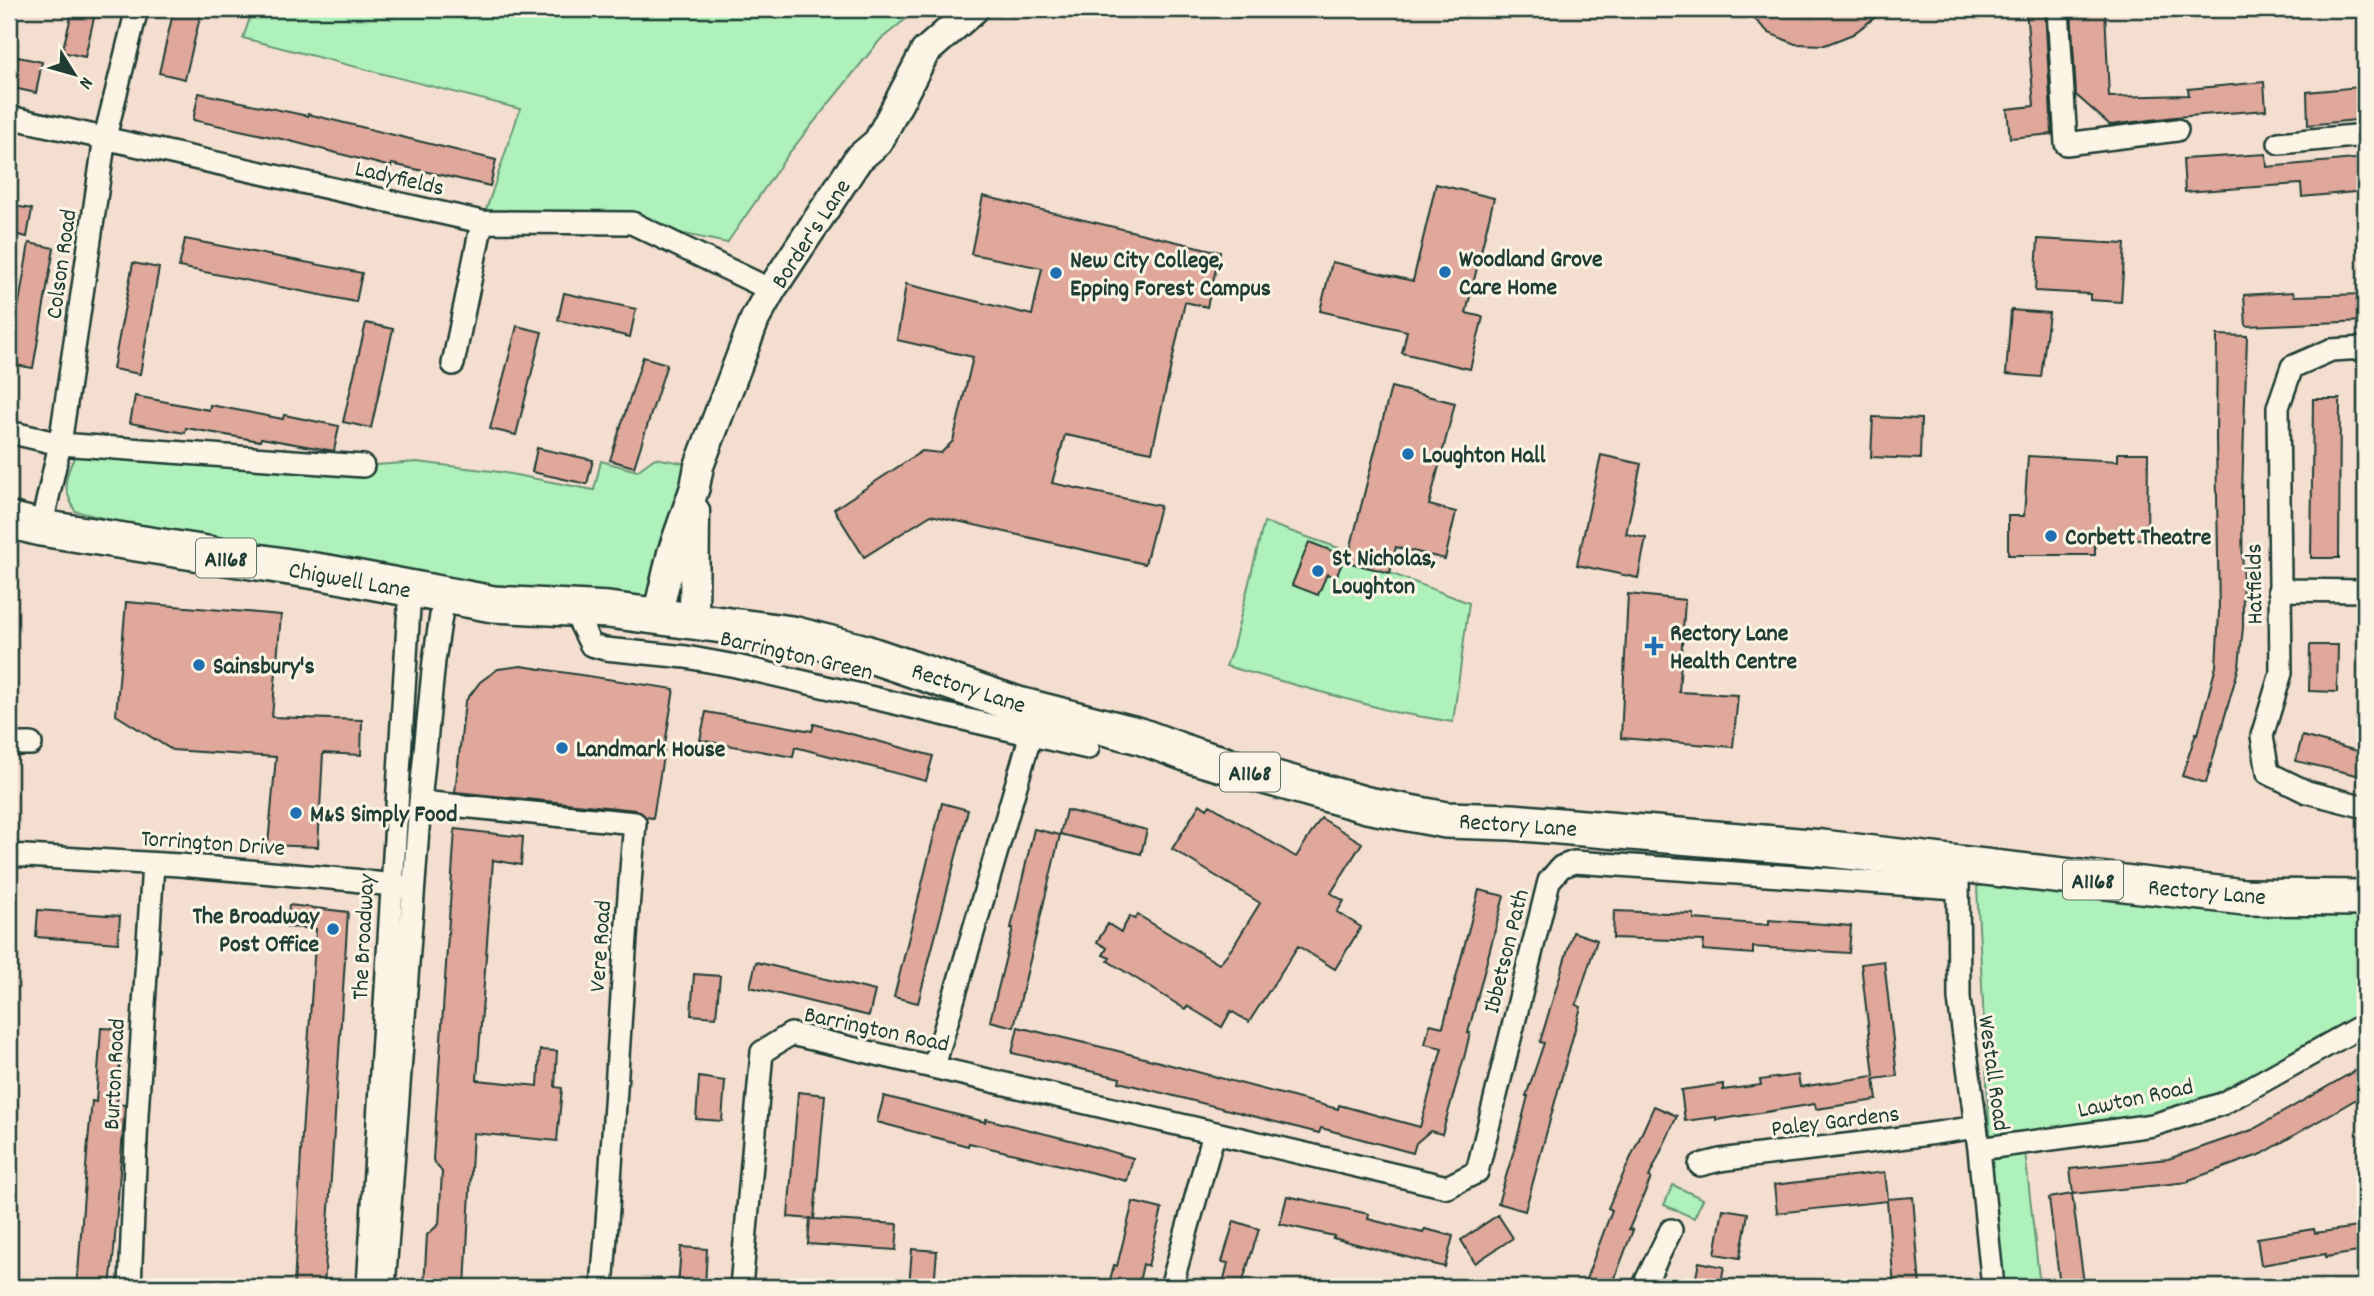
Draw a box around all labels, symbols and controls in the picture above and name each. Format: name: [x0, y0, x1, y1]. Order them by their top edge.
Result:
north arrow: [38, 38, 108, 108]
text: N: [71, 70, 98, 94]
street label: Ladyfields: [351, 153, 447, 207]
street label: Border's Lane: [764, 173, 861, 296]
street label: Colson Road: [38, 207, 87, 321]
place label: Woodland Grove Care Home: [1459, 244, 1603, 306]
place label: New City College, Epping Forest Campus: [1070, 245, 1271, 307]
marker: Woodland Grove Care Home: [1437, 264, 1453, 280]
marker: New City College, Epping Forest Campus: [1048, 265, 1064, 281]
place label: Loughton Hall: [1422, 440, 1546, 474]
marker: Loughton Hall: [1400, 446, 1416, 462]
place label: Corbett Theatre: [2065, 522, 2212, 556]
marker: Corbett Theatre: [2043, 528, 2059, 544]
road number: A1168: [196, 538, 256, 578]
place label: St Nicholas, Loughton: [1332, 543, 1436, 605]
street label: Hatfields: [2238, 543, 2274, 625]
street label: Chigwell Lane: [286, 554, 413, 609]
marker: St Nicholas, Loughton: [1310, 563, 1326, 579]
place label: Rectory Lane Health Centre: [1670, 618, 1797, 680]
street label: Barrington Green: [717, 623, 876, 691]
marker: Rectory Lane Health Centre: [1644, 636, 1664, 656]
place label: Sainsbury's: [213, 651, 315, 685]
street label: Rectory Lane: [907, 655, 1030, 724]
marker: Sainsbury's: [191, 657, 207, 673]
place label: Landmark House: [576, 734, 726, 768]
marker: Landmark House: [554, 740, 570, 756]
road number: A1168: [1220, 752, 1280, 792]
place label: M&S Simply Food: [310, 799, 457, 833]
marker: M&S Simply Food: [288, 805, 304, 821]
street label: Rectory Lane: [1458, 806, 1578, 848]
street label: Torrington Drive: [140, 823, 286, 867]
road number: A1168: [2063, 860, 2123, 900]
street label: The Broadway: [345, 872, 385, 1001]
street label: Rectory Lane: [2146, 872, 2267, 916]
street label: Ibbetson Path: [1476, 886, 1540, 1017]
street label: Vere Road: [582, 899, 622, 993]
place label: The Broadway Post Office: [192, 901, 320, 963]
marker: The Broadway Post Office: [325, 921, 341, 937]
street label: Barrington Road: [801, 999, 952, 1063]
street label: Westall Road: [1967, 1013, 2017, 1133]
street label: Burton Road: [96, 1018, 136, 1131]
street label: Lawton Road: [2075, 1071, 2197, 1129]
street label: Paley Gardens: [1769, 1098, 1901, 1148]

